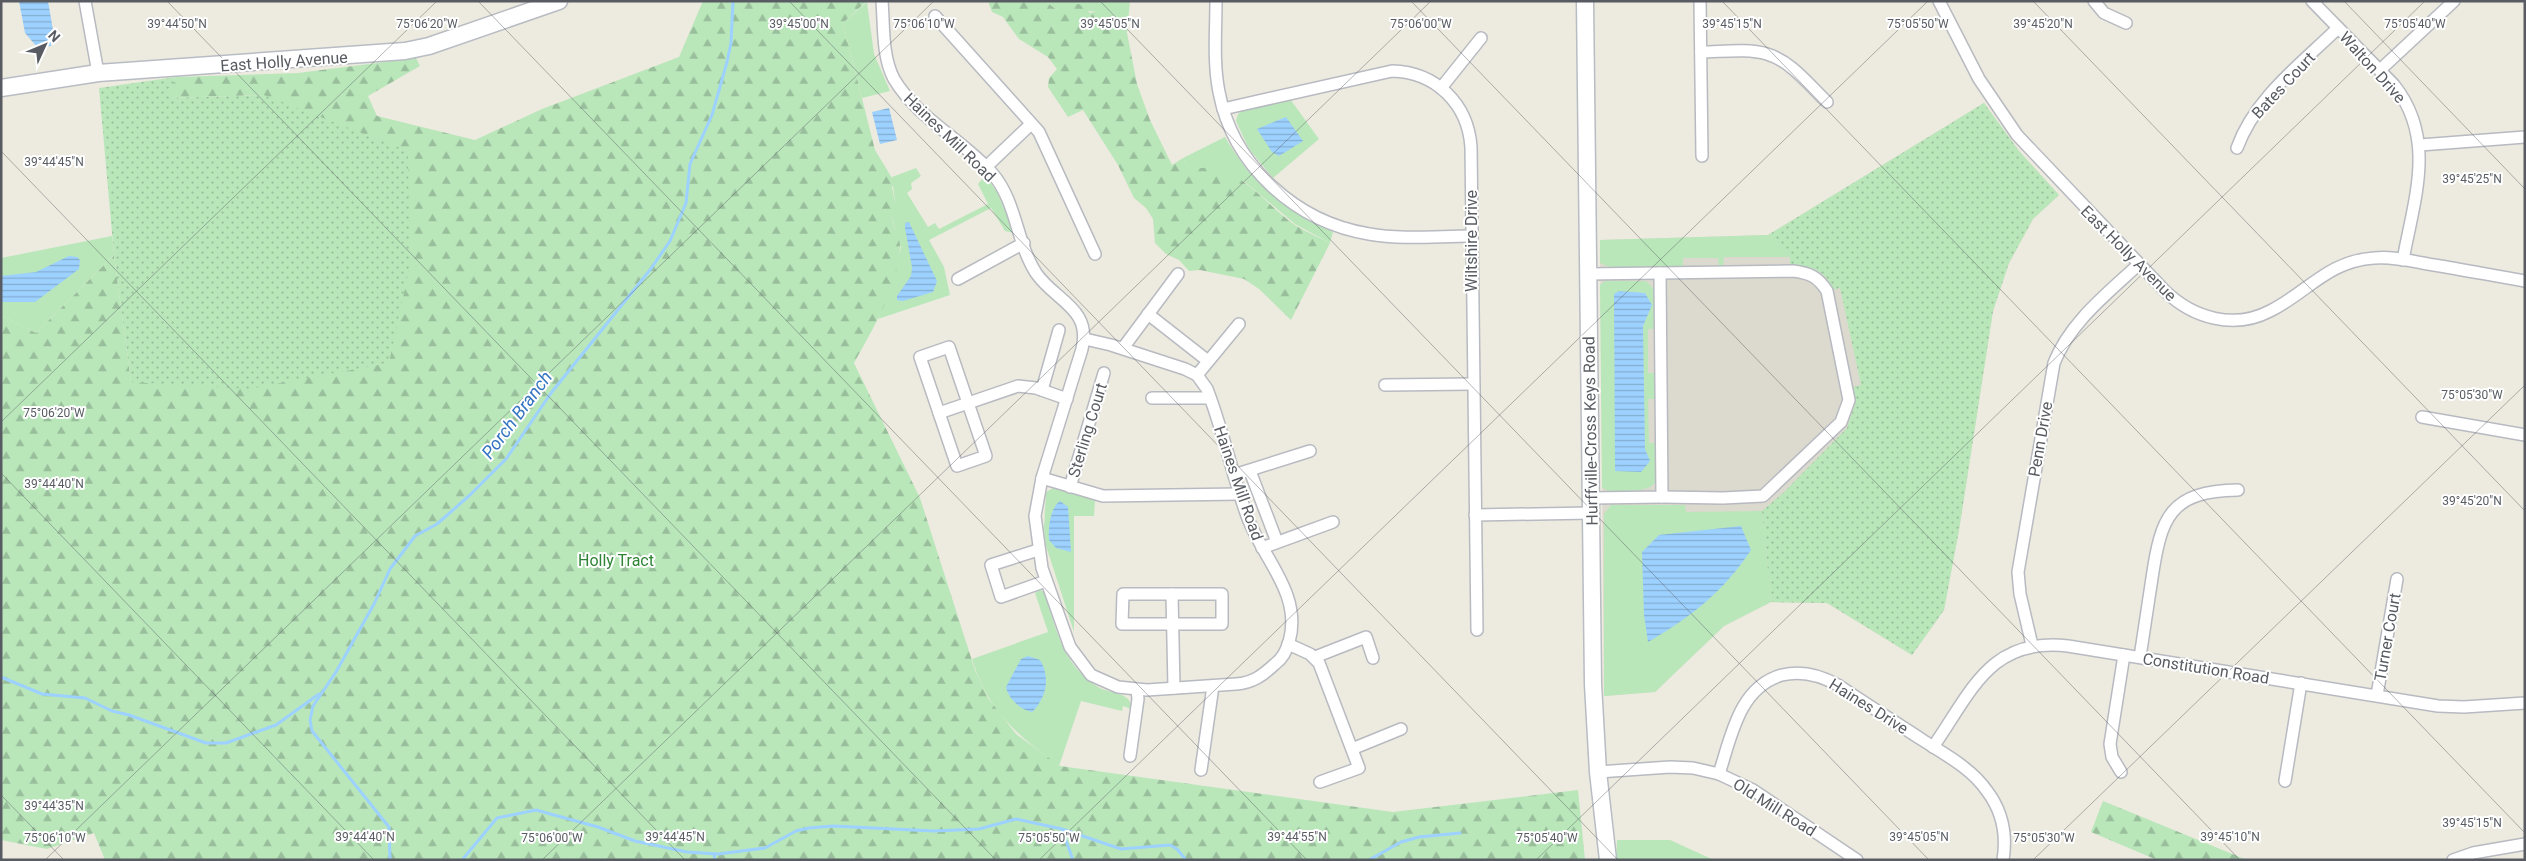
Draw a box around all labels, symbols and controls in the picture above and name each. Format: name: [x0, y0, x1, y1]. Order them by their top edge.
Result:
text: 39°44'50"N: [147, 17, 207, 31]
text: 75°06'20"W: [396, 17, 458, 31]
text: 39°45'00"N: [769, 17, 829, 31]
text: 75°06'10"W: [893, 17, 955, 31]
text: 39°45'05"N: [1080, 17, 1140, 31]
text: 75°06'00"W: [1390, 17, 1452, 31]
text: 39°45'15"N: [1702, 17, 1762, 31]
text: 75°05'50"W: [1887, 17, 1949, 31]
text: 39°45'20"N: [2013, 17, 2073, 31]
text: 75°05'40"W: [2384, 17, 2446, 31]
north arrow: [20, 20, 70, 70]
text: N: [45, 27, 64, 45]
street label: Walton Drive: [2336, 28, 2410, 107]
street label: East Holly Avenue: [220, 48, 348, 75]
street label: Bates Court: [2248, 48, 2319, 123]
street label: Haines Mill Road: [900, 89, 999, 186]
text: 39°44'45"N: [24, 155, 84, 169]
text: 39°45'25"N: [2442, 172, 2502, 186]
street label: Wiltshire Drive: [1462, 190, 1481, 292]
street label: East Holly Avenue: [2077, 202, 2180, 305]
street label: Hurffville-Cross Keys Road: [1579, 336, 1602, 526]
water label: Porch Branch: [477, 367, 556, 463]
street label: Sterling Court: [1064, 381, 1111, 480]
text: 75°05'30"W: [2441, 388, 2503, 402]
street label: Penn Drive: [2025, 400, 2056, 478]
text: 75°06'20"W: [23, 406, 85, 420]
street label: Haines Mill Road: [1210, 423, 1267, 543]
text: 39°44'40"N: [24, 477, 84, 491]
text: 39°45'20"N: [2442, 494, 2502, 508]
park label: Holly Tract: [578, 551, 654, 570]
street label: Turner Court: [2370, 592, 2405, 683]
street label: Constitution Road: [2141, 649, 2270, 688]
street label: Haines Drive: [1826, 675, 1912, 738]
street label: Old Mill Road: [1730, 774, 1820, 840]
text: 39°44'35"N: [24, 799, 84, 813]
text: 39°45'15"N: [2442, 816, 2502, 830]
text: 39°44'40"N: [335, 830, 395, 844]
text: 39°44'45"N: [645, 830, 705, 844]
text: 39°44'55"N: [1267, 830, 1327, 844]
text: 39°45'05"N: [1889, 830, 1949, 844]
text: 39°45'10"N: [2200, 830, 2260, 844]
text: 75°06'10"W: [24, 831, 86, 845]
text: 75°06'00"W: [521, 831, 583, 845]
text: 75°05'50"W: [1018, 831, 1080, 845]
text: 75°05'40"W: [1516, 831, 1578, 845]
text: 75°05'30"W: [2013, 831, 2075, 845]

